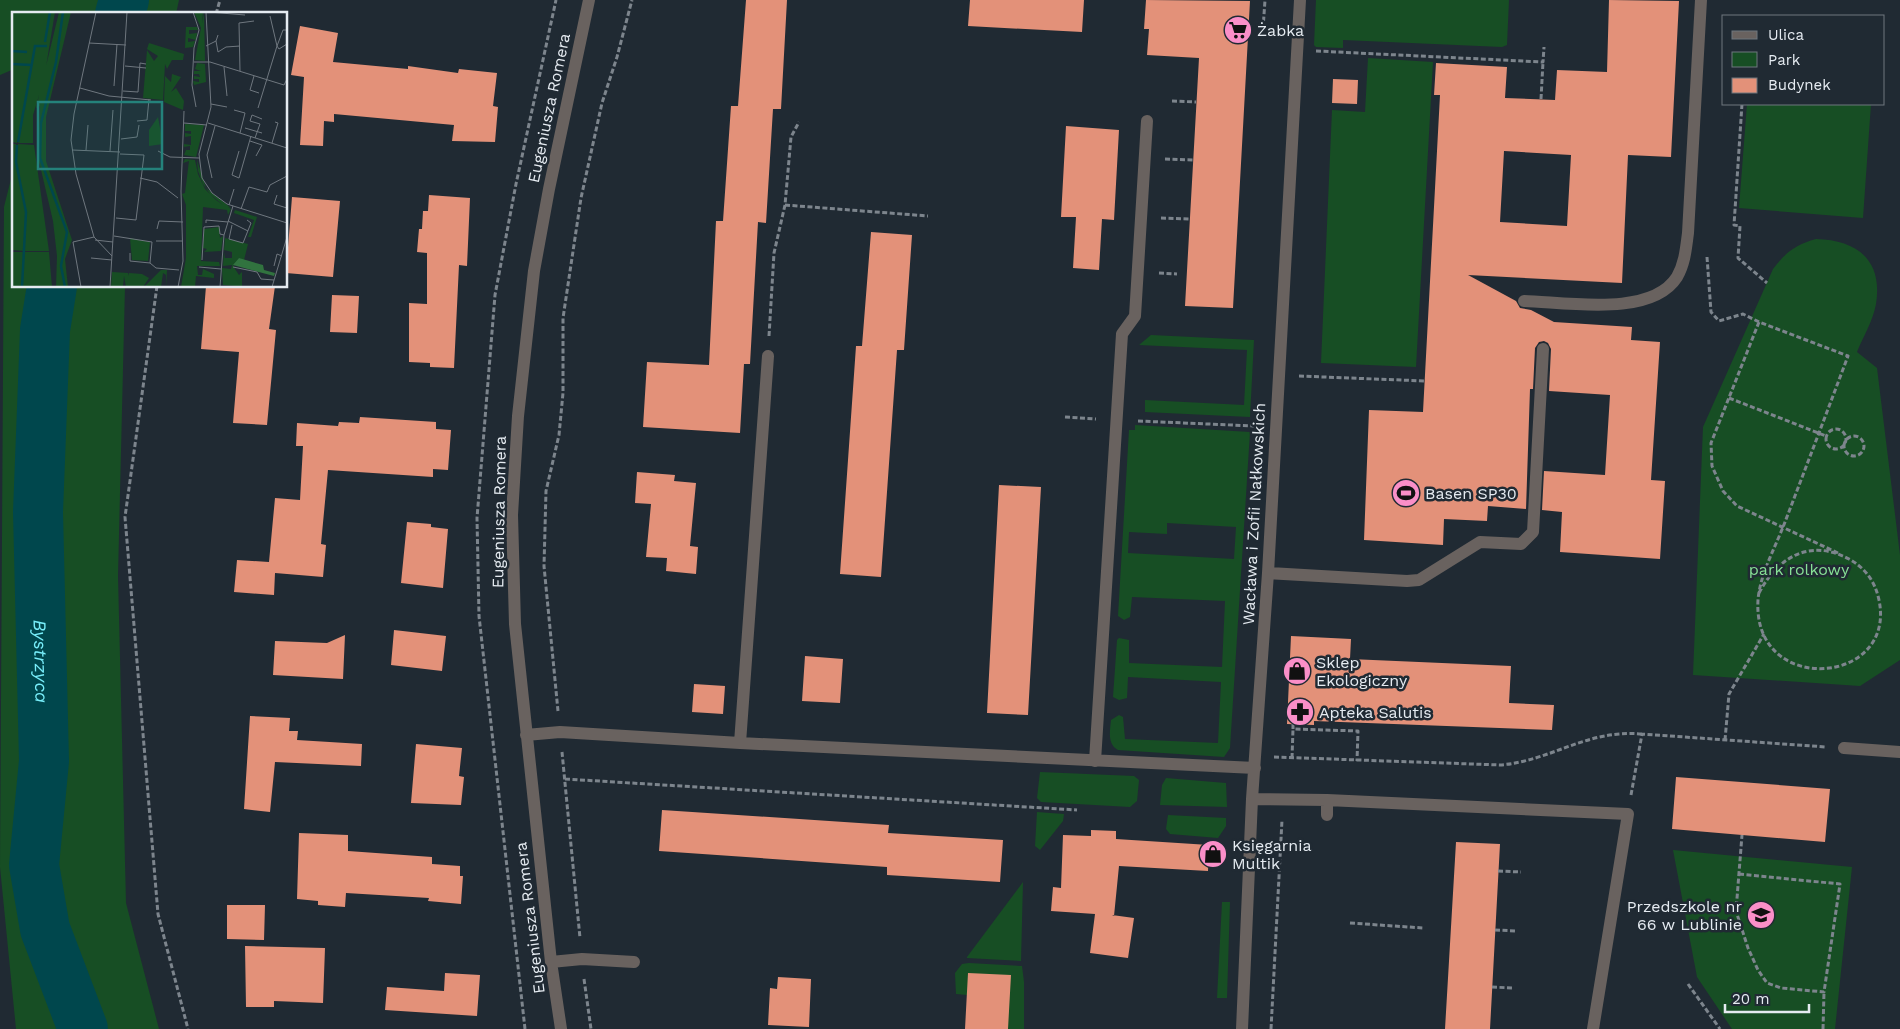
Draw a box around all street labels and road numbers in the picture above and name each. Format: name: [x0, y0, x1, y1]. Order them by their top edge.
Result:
street label: Eugeniusza Romera: [524, 31, 574, 185]
street label: Wacława i Zofii Nałkowskich: [1239, 402, 1269, 626]
street label: Eugeniusza Romera: [488, 436, 510, 588]
street label: Eugeniusza Romera: [511, 841, 549, 995]

